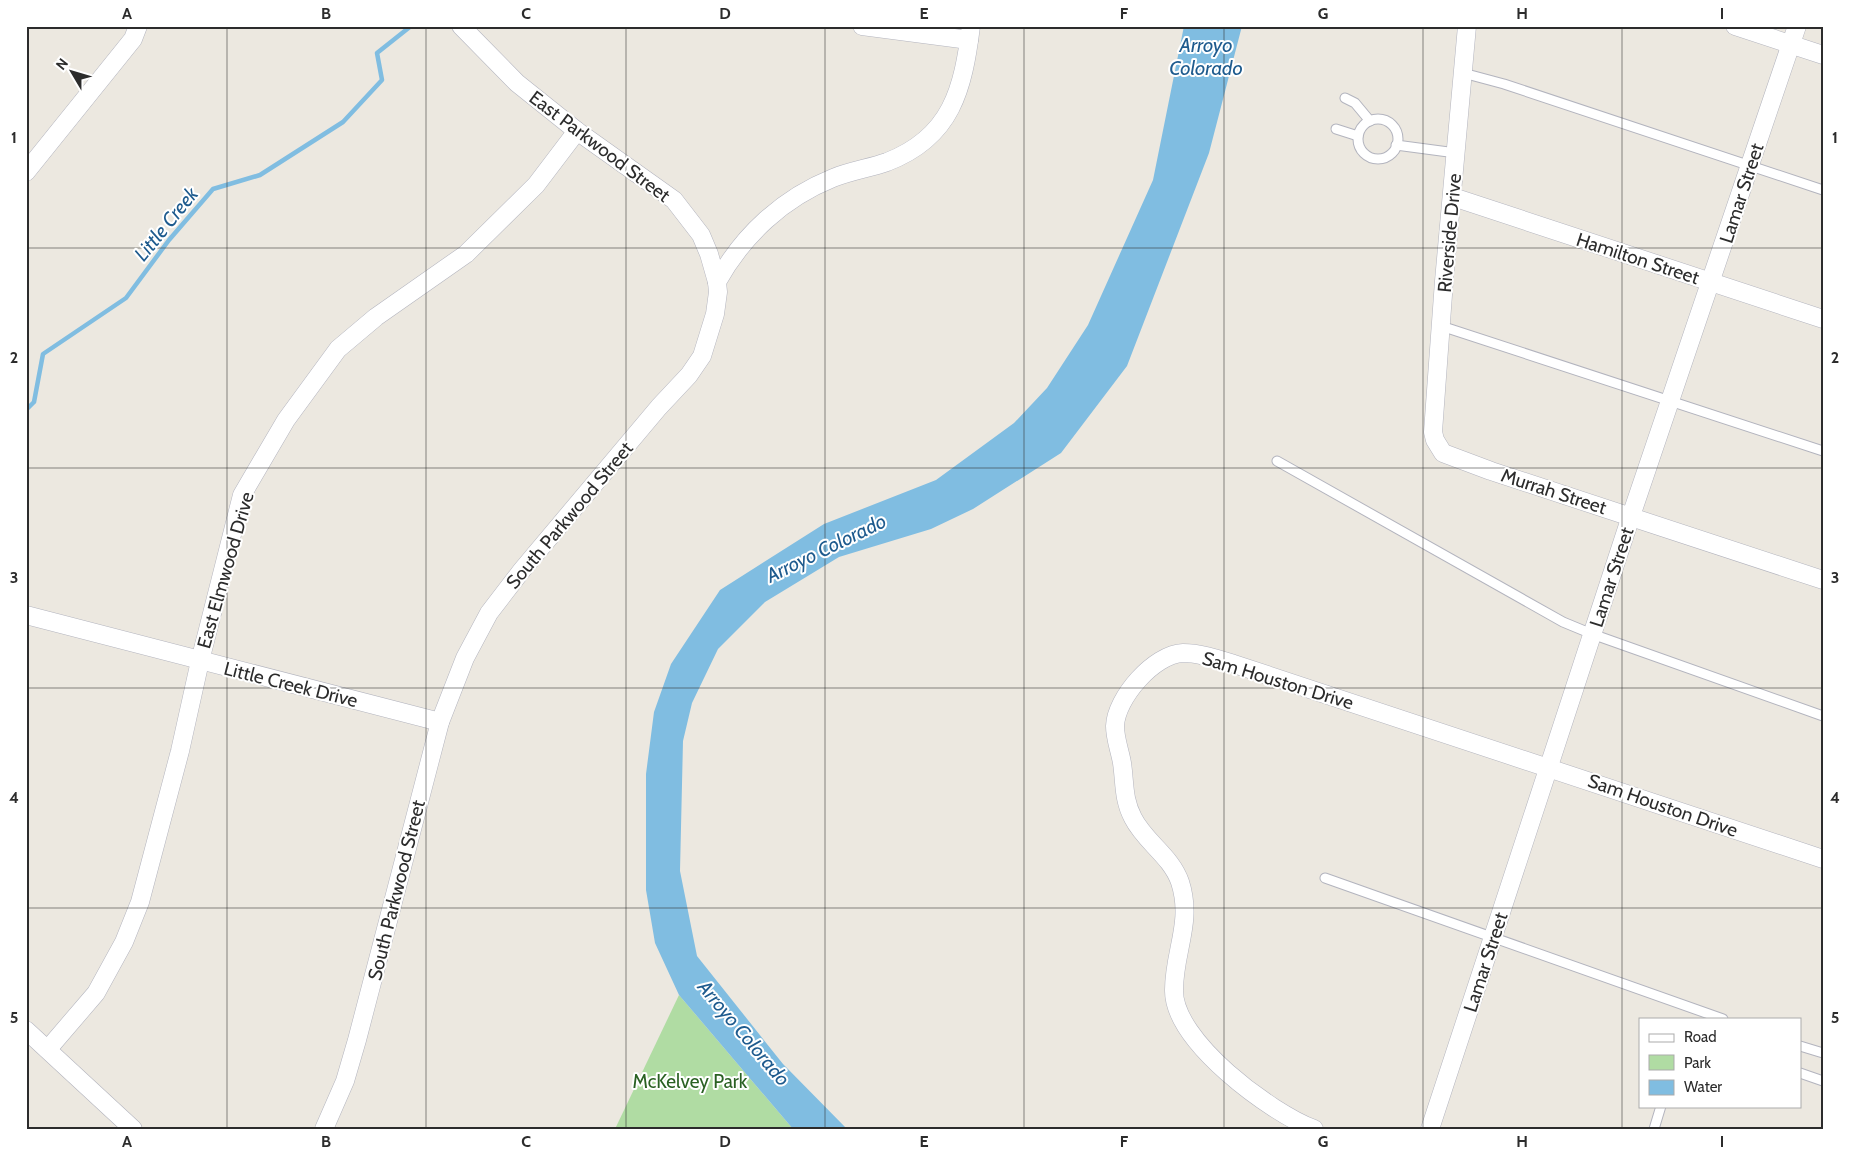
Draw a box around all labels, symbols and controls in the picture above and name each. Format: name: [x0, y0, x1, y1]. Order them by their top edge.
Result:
text: A: [122, 4, 132, 23]
text: B: [321, 4, 331, 23]
text: C: [521, 4, 531, 23]
text: D: [719, 4, 731, 23]
text: E: [919, 4, 929, 23]
text: F: [1120, 4, 1129, 23]
text: G: [1318, 4, 1328, 23]
text: H: [1516, 4, 1528, 23]
text: I: [1720, 4, 1724, 23]
water label: Arroyo Colorado: [1169, 33, 1243, 80]
north arrow: [48, 48, 98, 98]
text: N: [52, 55, 72, 73]
street label: East Parkwood Street: [525, 86, 675, 207]
text: 1: [11, 128, 17, 147]
text: 1: [1832, 128, 1838, 147]
street label: Lamar Street: [1715, 140, 1769, 246]
street label: Riverside Drive: [1433, 172, 1466, 293]
water label: Little Creek: [129, 181, 204, 266]
street label: Hamilton Street: [1573, 228, 1703, 289]
text: 2: [10, 348, 18, 367]
text: 2: [1831, 348, 1839, 367]
street label: South Parkwood Street: [501, 437, 638, 594]
street label: Murrah Street: [1498, 464, 1610, 520]
street label: East Elmwood Drive: [192, 489, 259, 651]
water label: Arroyo Colorado: [761, 509, 890, 588]
street label: Lamar Street: [1585, 524, 1639, 630]
text: 3: [10, 568, 18, 587]
text: 3: [1831, 568, 1839, 587]
street label: Sam Houston Drive: [1199, 647, 1356, 714]
street label: Little Creek Drive: [222, 657, 360, 712]
street label: Sam Houston Drive: [1585, 769, 1741, 842]
text: 4: [9, 788, 19, 807]
text: 4: [1830, 788, 1840, 807]
street label: South Parkwood Street: [363, 797, 430, 983]
street label: Lamar Street: [1459, 909, 1513, 1015]
water label: Arroyo Colorado: [692, 975, 795, 1091]
text: 5: [10, 1008, 18, 1027]
text: 5: [1831, 1008, 1839, 1027]
legend: [1639, 1018, 1802, 1108]
text: Road: [1684, 1028, 1717, 1046]
text: Park: [1684, 1054, 1711, 1072]
park label: McKelvey Park: [633, 1070, 748, 1093]
text: Water: [1684, 1078, 1722, 1096]
text: A: [122, 1132, 132, 1151]
text: B: [321, 1132, 331, 1151]
text: C: [521, 1132, 531, 1151]
text: D: [719, 1132, 731, 1151]
text: E: [919, 1132, 929, 1151]
text: F: [1120, 1132, 1129, 1151]
text: G: [1318, 1132, 1328, 1151]
text: H: [1516, 1132, 1528, 1151]
text: I: [1720, 1132, 1724, 1151]

